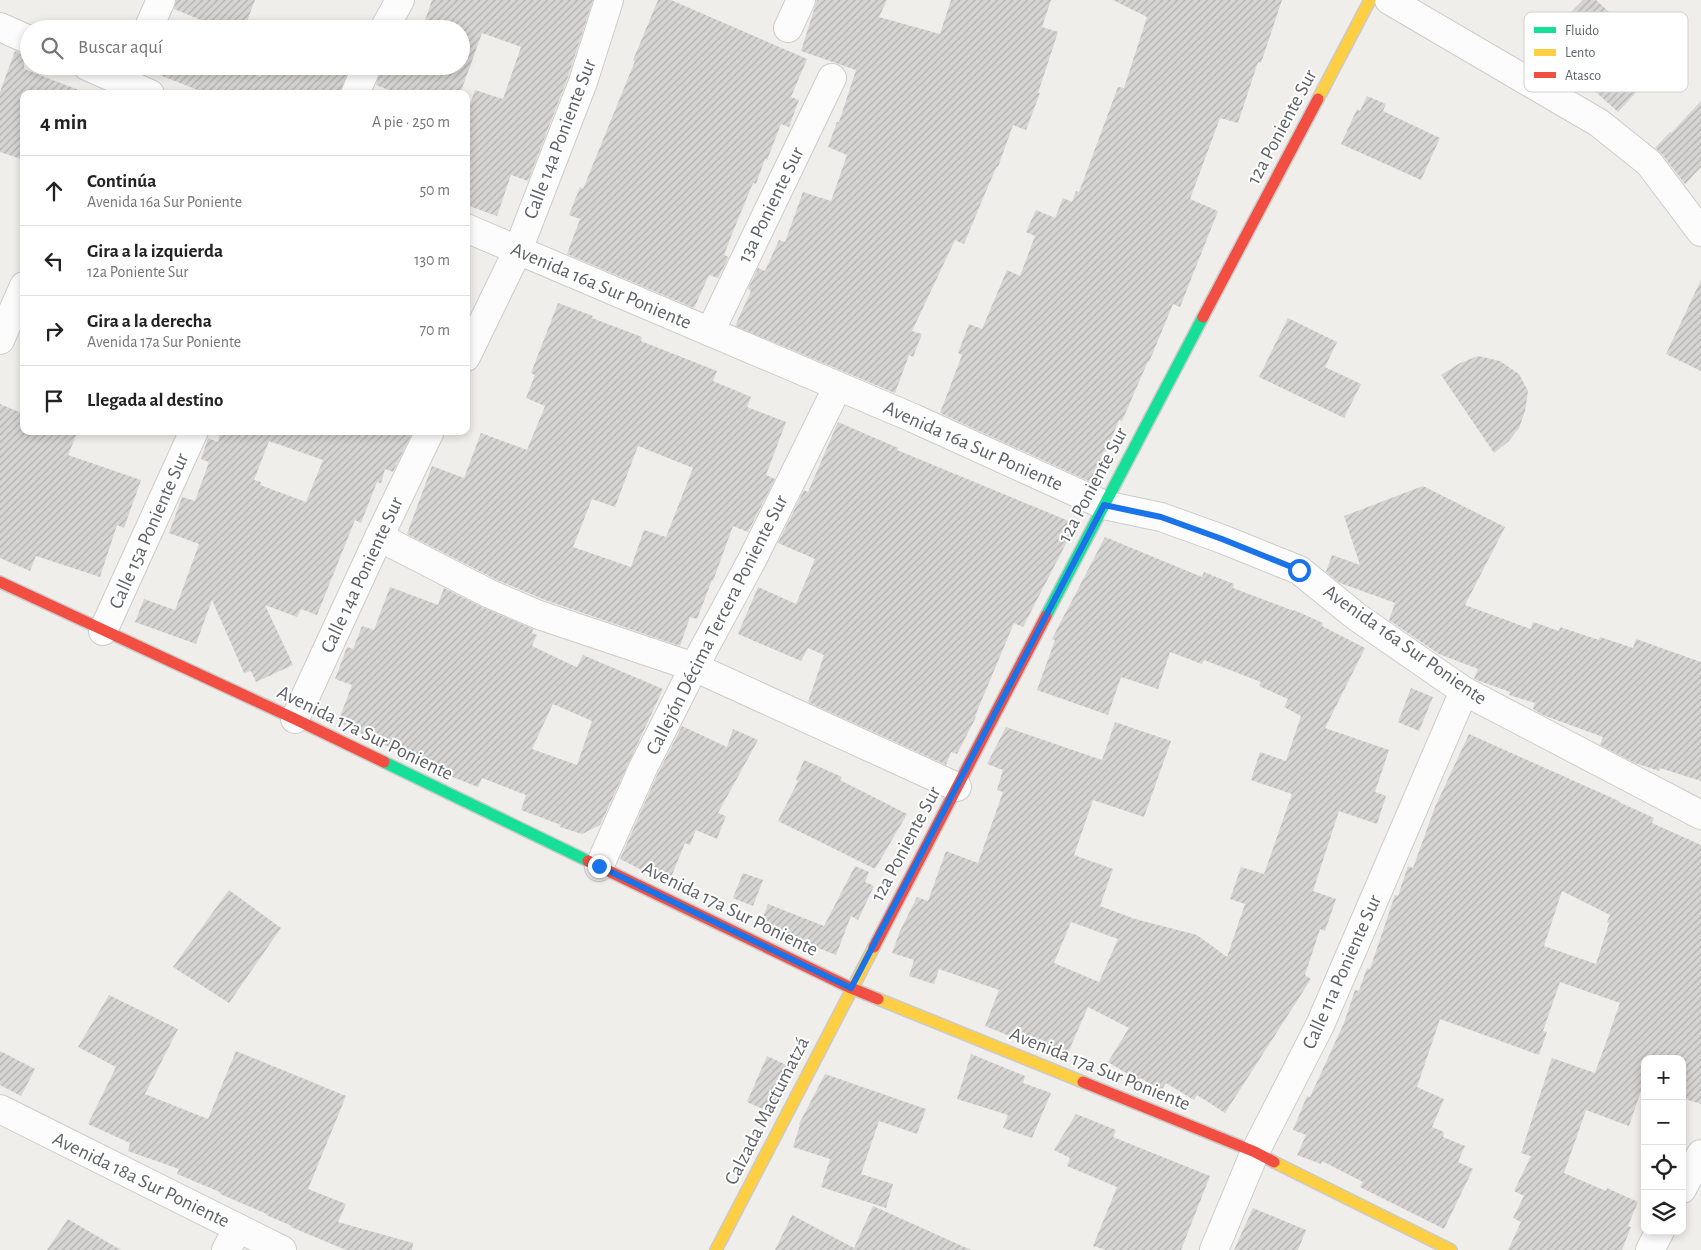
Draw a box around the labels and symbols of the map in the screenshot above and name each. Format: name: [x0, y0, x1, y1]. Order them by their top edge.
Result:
legend: [1524, 12, 1688, 92]
text: Fluido: [1565, 24, 1599, 38]
text: Lento: [1565, 46, 1596, 60]
street label: Calle 14a Poniente Sur: [520, 56, 600, 222]
street label: 12a Poniente Sur: [1243, 66, 1321, 188]
text: Atasco: [1565, 69, 1601, 83]
street label: 13a Poniente Sur: [734, 143, 808, 266]
street label: Avenida 16a Sur Poniente: [508, 239, 694, 333]
street label: Avenida 16a Sur Poniente: [880, 397, 1066, 495]
street label: 12a Poniente Sur: [1054, 424, 1132, 546]
street label: Calle 15a Poniente Sur: [106, 450, 193, 612]
street label: Callejón Décima Tercera Poniente Sur: [643, 491, 792, 758]
street label: Calle 14a Poniente Sur: [317, 493, 407, 656]
route start: [1288, 559, 1311, 582]
street label: Avenida 16a Sur Poniente: [1320, 581, 1490, 709]
street label: Avenida 17a Sur Poniente: [274, 682, 456, 784]
street label: 12a Poniente Sur: [867, 783, 945, 905]
route end: [588, 855, 611, 878]
street label: Avenida 17a Sur Poniente: [639, 858, 821, 960]
street label: Calle 11a Poniente Sur: [1299, 891, 1385, 1052]
street label: Avenida 17a Sur Poniente: [1007, 1024, 1193, 1114]
street label: Calzada Mactumatzá: [721, 1034, 813, 1188]
street label: Avenida 18a Sur Poniente: [49, 1129, 233, 1231]

